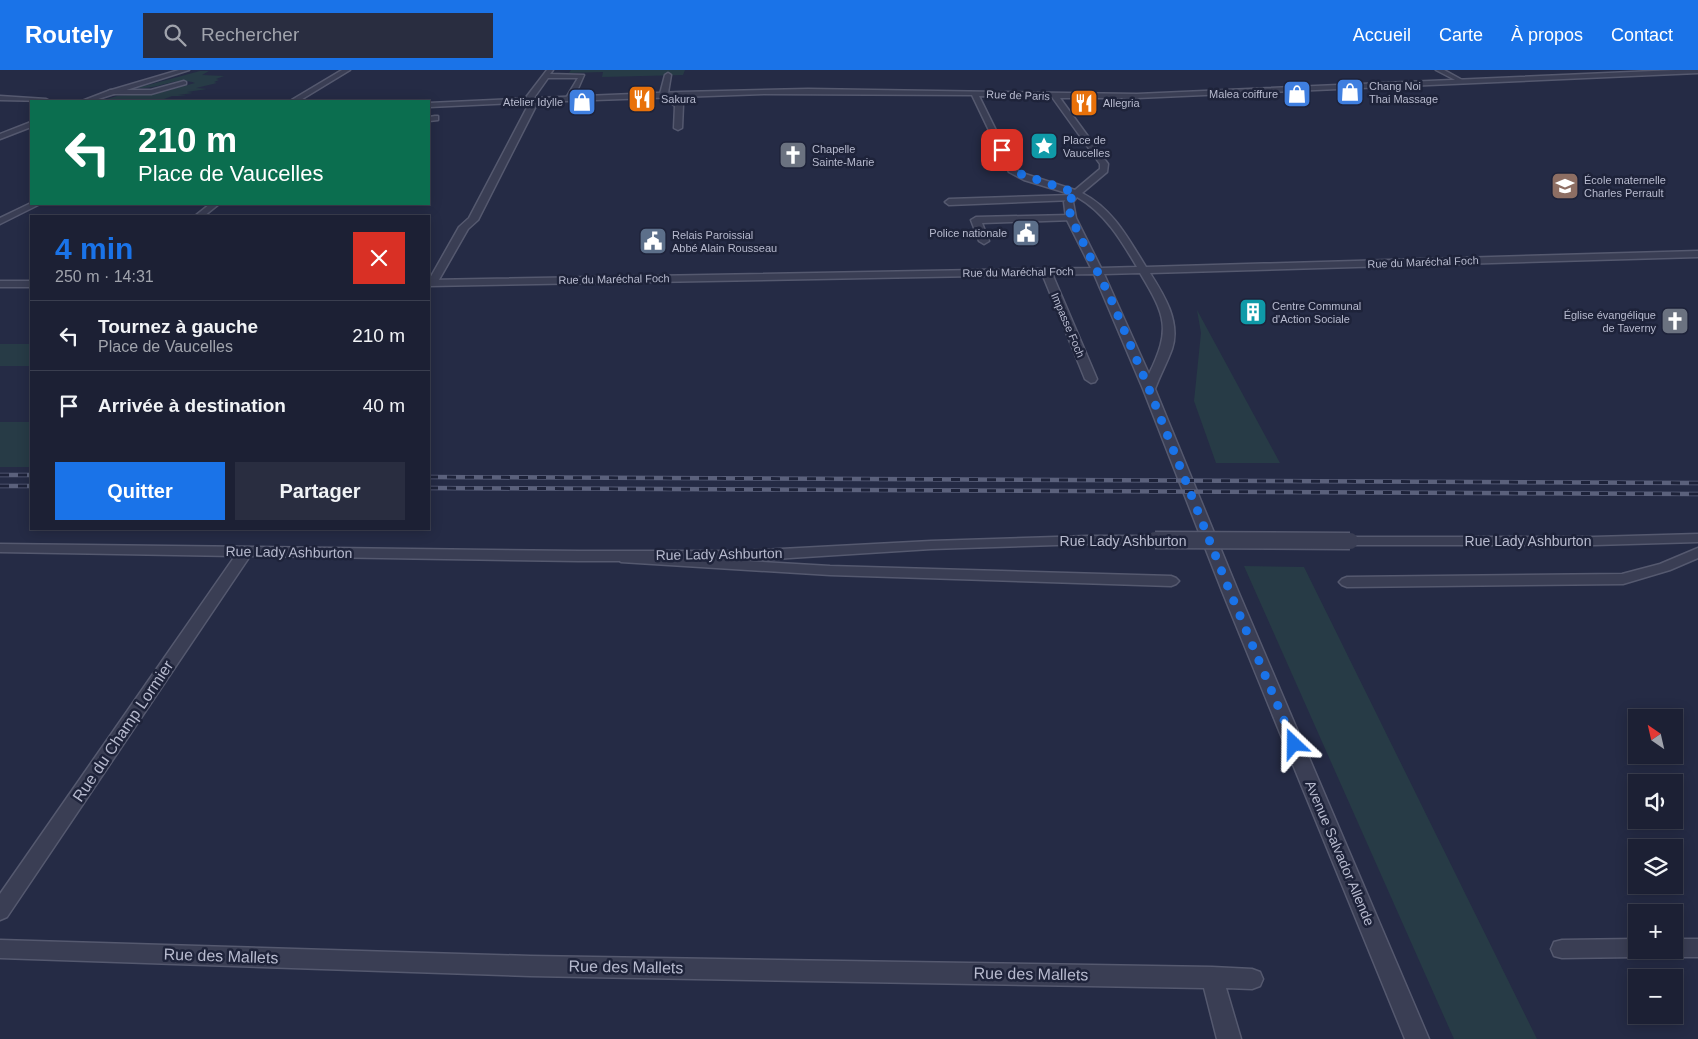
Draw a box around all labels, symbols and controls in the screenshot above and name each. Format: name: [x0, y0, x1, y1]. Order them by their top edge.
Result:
search box: [143, 13, 493, 58]
text: Routely: [25, 21, 113, 48]
icon: search: [161, 21, 189, 49]
text: Rechercher: [201, 24, 299, 45]
text: Accueil: [1353, 25, 1411, 45]
text: Carte: [1439, 25, 1483, 45]
text: À propos: [1511, 25, 1583, 45]
text: Contact: [1611, 25, 1673, 45]
shop icon: Chang Noi Thai Massage: [1335, 77, 1365, 107]
shop icon: Malea coiffure: [1282, 79, 1312, 109]
place label: Chang Noi Thai Massage: [1369, 80, 1438, 105]
restaurant icon: Sakura: [627, 84, 657, 114]
shop icon: Atelier Idylle: [567, 87, 597, 117]
street label: Rue de Paris: [986, 88, 1050, 102]
restaurant icon: Allegria: [1069, 88, 1099, 118]
place label: Malea coiffure: [1209, 88, 1278, 100]
place label: Sakura: [661, 93, 697, 105]
place label: Atelier Idylle: [503, 96, 563, 108]
place label: Allegria: [1103, 97, 1141, 109]
icon: left: [55, 120, 120, 185]
text: 210 m: [138, 120, 237, 159]
pin: [981, 129, 1023, 171]
place icon: Place de Vaucelles: [1029, 131, 1059, 161]
place label: Place de Vaucelles: [1063, 134, 1110, 159]
icon: arrive: [988, 136, 1016, 164]
church icon: Chapelle Sainte-Marie: [778, 140, 808, 170]
place label: Chapelle Sainte-Marie: [812, 143, 874, 168]
text: Place de Vaucelles: [138, 161, 324, 186]
school or university icon: École maternelle Charles Perrault: [1550, 171, 1580, 201]
place label: École maternelle Charles Perrault: [1584, 174, 1666, 199]
public building icon: Police nationale: [1011, 218, 1041, 248]
public building icon: Relais Paroissial Abbé Alain Rousseau: [638, 226, 668, 256]
place label: Police nationale: [929, 227, 1007, 239]
place label: Relais Paroissial Abbé Alain Rousseau: [672, 229, 777, 254]
text: 4 min: [55, 232, 133, 265]
button: close: [353, 232, 405, 284]
street label: Rue du Maréchal Foch: [1367, 254, 1479, 270]
street label: Rue du Maréchal Foch: [962, 265, 1074, 279]
text: 250 m · 14:31: [55, 268, 154, 285]
street label: Rue du Maréchal Foch: [558, 272, 670, 286]
street label: Impasse Foch: [1049, 291, 1087, 359]
building icon: Centre Communal d'Action Sociale: [1238, 297, 1268, 327]
place label: Centre Communal d'Action Sociale: [1272, 300, 1361, 325]
church icon: Église évangélique de Taverny: [1660, 306, 1690, 336]
place label: Église évangélique de Taverny: [1564, 309, 1656, 334]
text: Tournez à gauche: [98, 316, 258, 337]
icon: left: [55, 322, 83, 350]
text: 210 m: [352, 325, 405, 346]
text: Place de Vaucelles: [98, 338, 233, 355]
icon: arrive: [55, 392, 83, 420]
text: Arrivée à destination: [98, 395, 286, 416]
text: 40 m: [363, 395, 405, 416]
button: Quitter: [55, 462, 225, 520]
button: Partager: [235, 462, 405, 520]
street label: Rue Lady Ashburton: [1060, 533, 1186, 549]
street label: Rue Lady Ashburton: [1465, 533, 1591, 549]
street label: Rue Lady Ashburton: [225, 543, 353, 561]
street label: Rue Lady Ashburton: [655, 545, 783, 563]
street label: Rue du Champ Lormier: [69, 657, 177, 805]
north arrow: [1628, 709, 1682, 764]
map controls: [1628, 709, 1683, 1024]
position arrow: [1267, 717, 1319, 769]
button: sound: [1628, 774, 1683, 829]
street label: Avenue Salvador Allende: [1302, 778, 1378, 928]
button: layers: [1628, 839, 1683, 894]
button: +: [1628, 904, 1683, 959]
street label: Rue des Mallets: [163, 946, 279, 966]
street label: Rue des Mallets: [569, 958, 683, 976]
street label: Rue des Mallets: [974, 965, 1088, 983]
button: −: [1628, 969, 1683, 1024]

